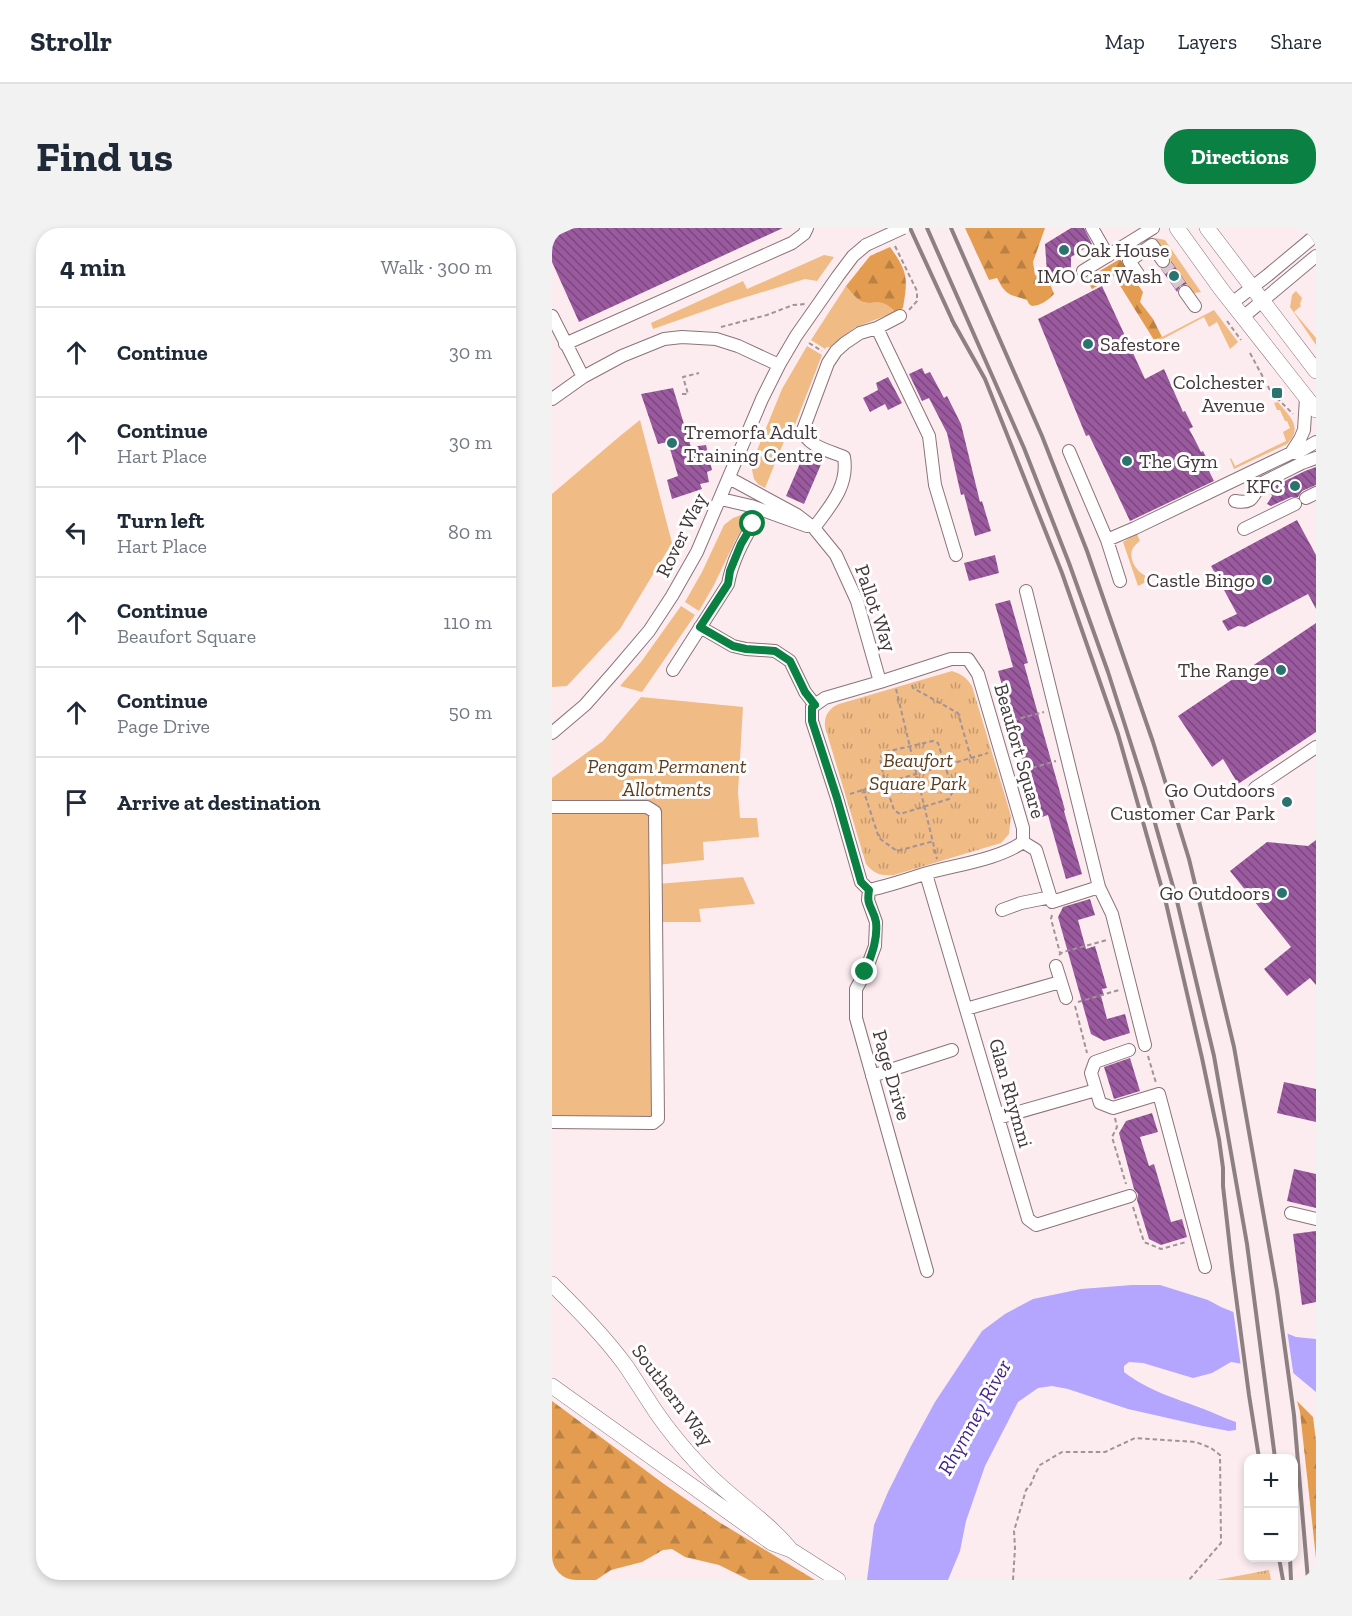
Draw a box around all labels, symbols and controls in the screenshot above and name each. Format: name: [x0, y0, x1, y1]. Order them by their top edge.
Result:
text: Strollr: [30, 25, 112, 58]
text: Map: [1105, 29, 1145, 54]
text: Layers: [1178, 29, 1237, 54]
text: Share: [1270, 29, 1322, 54]
button: Directions: [1164, 129, 1316, 184]
text: Find us: [36, 131, 173, 182]
place label: Oak House: [1076, 238, 1169, 262]
marker: Oak House: [1057, 243, 1071, 257]
text: 4 min: [60, 251, 126, 283]
text: Walk · 300 m: [381, 255, 492, 279]
place label: IMO Car Wash: [1037, 264, 1163, 288]
marker: IMO Car Wash: [1167, 269, 1181, 283]
place label: Safestore: [1100, 332, 1180, 356]
icon: ahead: [60, 336, 93, 369]
marker: Safestore: [1081, 337, 1095, 351]
text: Continue: [117, 339, 208, 366]
text: 30 m: [449, 340, 492, 364]
place label: Colchester Avenue: [1173, 370, 1265, 417]
marker: Colchester Avenue: [1270, 386, 1284, 400]
text: Continue: [117, 417, 208, 444]
place label: Tremorfa Adult Training Centre: [684, 420, 823, 467]
icon: ahead: [60, 426, 93, 459]
text: 30 m: [449, 430, 492, 454]
marker: Tremorfa Adult Training Centre: [665, 436, 679, 450]
text: Hart Place: [117, 444, 207, 468]
place label: The Gym: [1139, 449, 1219, 473]
marker: The Gym: [1120, 454, 1134, 468]
place label: KFC: [1246, 474, 1283, 498]
marker: KFC: [1288, 479, 1302, 493]
street label: Rover Way: [650, 488, 712, 581]
text: Turn left: [117, 507, 204, 534]
route start: [739, 510, 765, 536]
icon: left: [60, 516, 93, 549]
text: 80 m: [448, 520, 492, 544]
text: Hart Place: [117, 534, 207, 558]
street label: Pallot Way: [850, 561, 902, 655]
place label: Castle Bingo: [1147, 568, 1255, 592]
marker: Castle Bingo: [1260, 573, 1274, 587]
text: Continue: [117, 597, 208, 624]
icon: ahead: [60, 606, 93, 639]
text: 110 m: [443, 610, 492, 634]
text: Beaufort Square: [117, 624, 256, 648]
place label: The Range: [1178, 658, 1269, 682]
marker: The Range: [1274, 663, 1288, 677]
street label: Beaufort Square: [989, 681, 1051, 821]
text: Continue: [117, 687, 208, 714]
icon: ahead: [60, 696, 93, 729]
text: 50 m: [448, 700, 492, 724]
text: Page Drive: [117, 714, 210, 738]
park label: Beaufort Square Park: [869, 748, 967, 795]
park label: Pengam Permanent Allotments: [587, 754, 747, 801]
place label: Go Outdoors Customer Car Park: [1110, 778, 1276, 825]
icon: arrive: [60, 786, 93, 819]
text: Arrive at destination: [117, 789, 320, 816]
marker: Go Outdoors Customer Car Park: [1280, 795, 1294, 809]
place label: Go Outdoors: [1160, 881, 1270, 905]
marker: Go Outdoors: [1275, 886, 1289, 900]
route end: [851, 958, 877, 984]
street label: Page Drive: [868, 1027, 916, 1123]
street label: Glan Rhymni: [984, 1036, 1038, 1151]
street label: Southern Way: [627, 1339, 720, 1451]
water label: Rhymney River: [932, 1354, 1016, 1479]
map controls: [1244, 1454, 1298, 1562]
button: +: [1244, 1454, 1298, 1508]
button: −: [1244, 1508, 1298, 1562]

